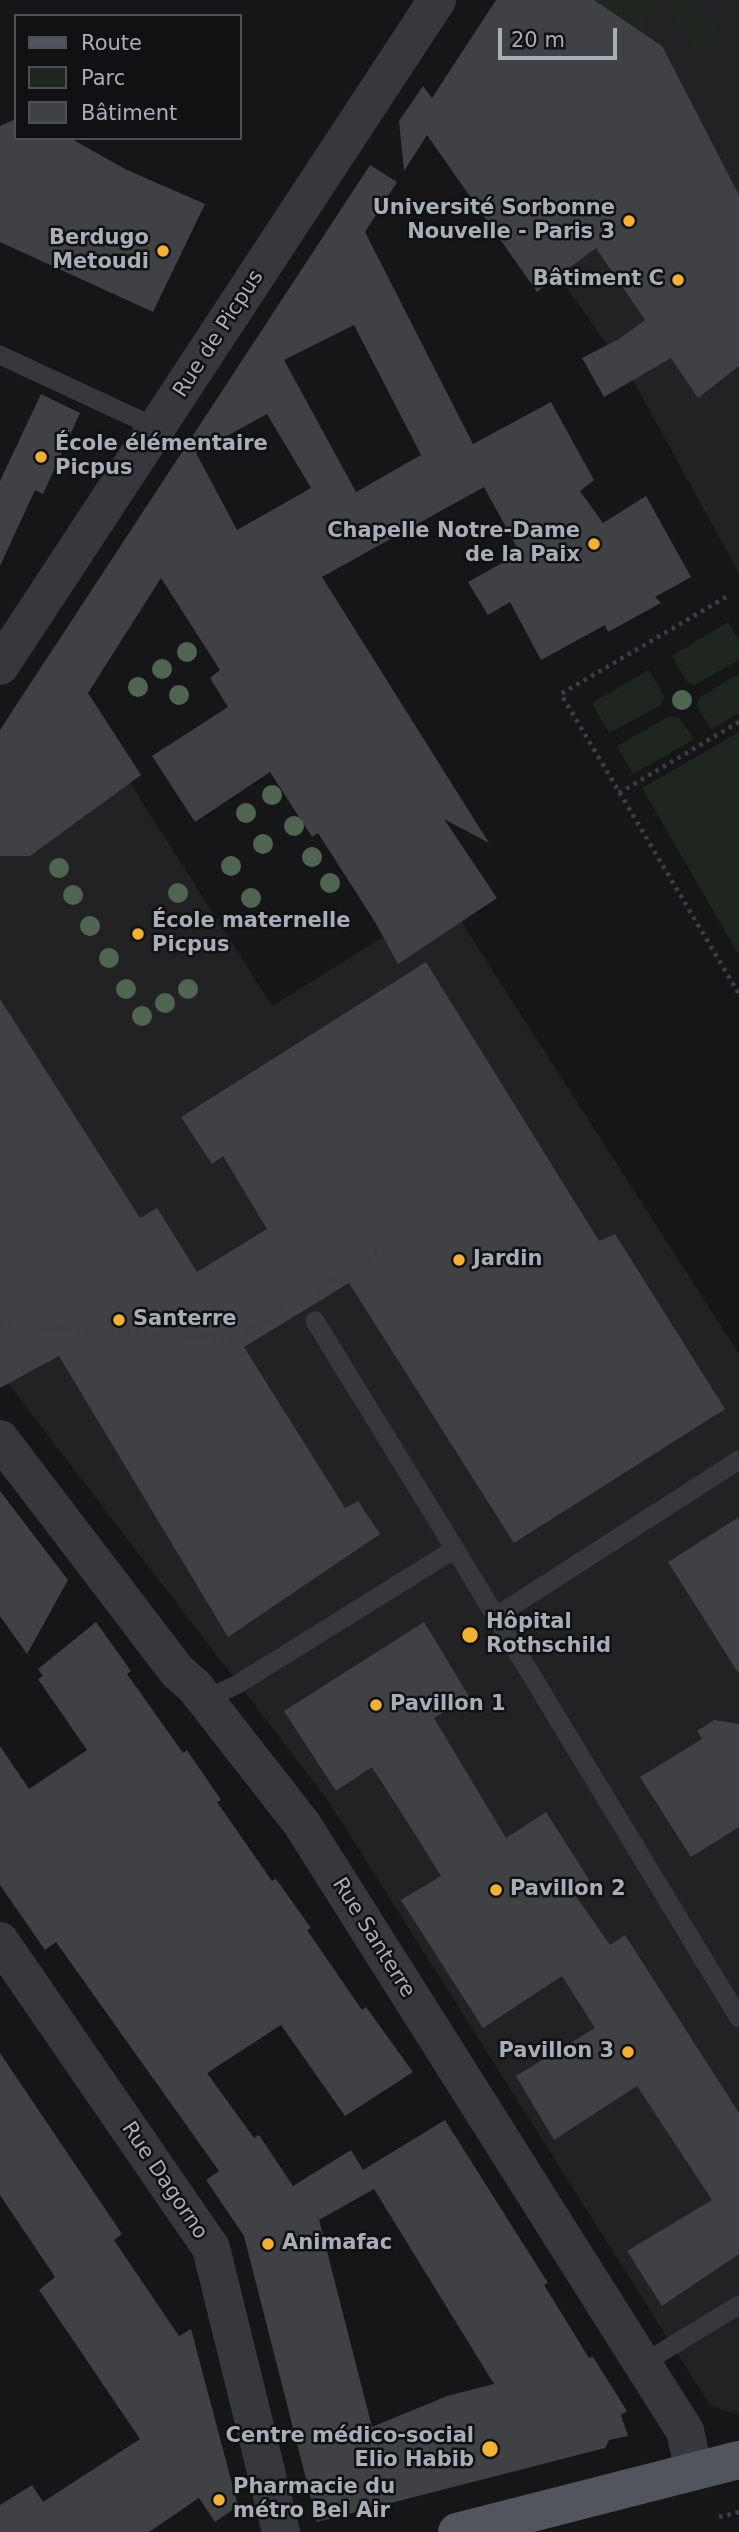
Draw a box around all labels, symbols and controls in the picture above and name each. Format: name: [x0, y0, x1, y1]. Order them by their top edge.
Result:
legend: [14, 14, 242, 140]
scale bar: [501, 14, 620, 58]
text: 20 m: [511, 28, 565, 52]
text: Route: [81, 31, 142, 55]
text: Parc: [81, 66, 125, 90]
text: Bâtiment: [81, 101, 177, 125]
place label: Université Sorbonne Nouvelle - Paris 3: [373, 196, 615, 246]
marker: Université Sorbonne Nouvelle - Paris 3: [621, 213, 637, 229]
place label: Berdugo Metoudi: [49, 226, 149, 276]
marker: Berdugo Metoudi: [155, 243, 171, 259]
street label: Rue de Picpus: [168, 266, 270, 402]
place label: Bâtiment C: [533, 267, 664, 293]
marker: Bâtiment C: [670, 272, 686, 288]
place label: École élémentaire Picpus: [55, 432, 268, 482]
marker: École élémentaire Picpus: [33, 449, 49, 465]
place label: Chapelle Notre-Dame de la Paix: [327, 519, 580, 569]
marker: Chapelle Notre-Dame de la Paix: [586, 536, 602, 552]
place label: École maternelle Picpus: [152, 909, 350, 959]
marker: École maternelle Picpus: [130, 926, 146, 942]
place label: Jardin: [473, 1247, 543, 1273]
marker: Jardin: [451, 1252, 467, 1268]
place label: Santerre: [133, 1307, 236, 1333]
marker: Santerre: [111, 1312, 127, 1328]
place label: Hôpital Rothschild: [486, 1610, 611, 1660]
marker: Hôpital Rothschild: [460, 1625, 480, 1645]
place label: Pavillon 1: [390, 1692, 506, 1718]
marker: Pavillon 1: [368, 1697, 384, 1713]
street label: Rue Santerre: [326, 1873, 420, 2003]
place label: Pavillon 2: [510, 1877, 626, 1903]
marker: Pavillon 2: [488, 1882, 504, 1898]
place label: Pavillon 3: [498, 2039, 614, 2065]
marker: Pavillon 3: [620, 2044, 636, 2060]
street label: Rue Dagorno: [115, 2117, 213, 2245]
place label: Animafac: [282, 2231, 392, 2257]
marker: Animafac: [260, 2236, 276, 2252]
place label: Centre médico-social Elio Habib: [226, 2424, 474, 2474]
marker: Centre médico-social Elio Habib: [480, 2439, 500, 2459]
place label: Pharmacie du métro Bel Air: [233, 2475, 395, 2525]
marker: Pharmacie du métro Bel Air: [211, 2492, 227, 2508]

